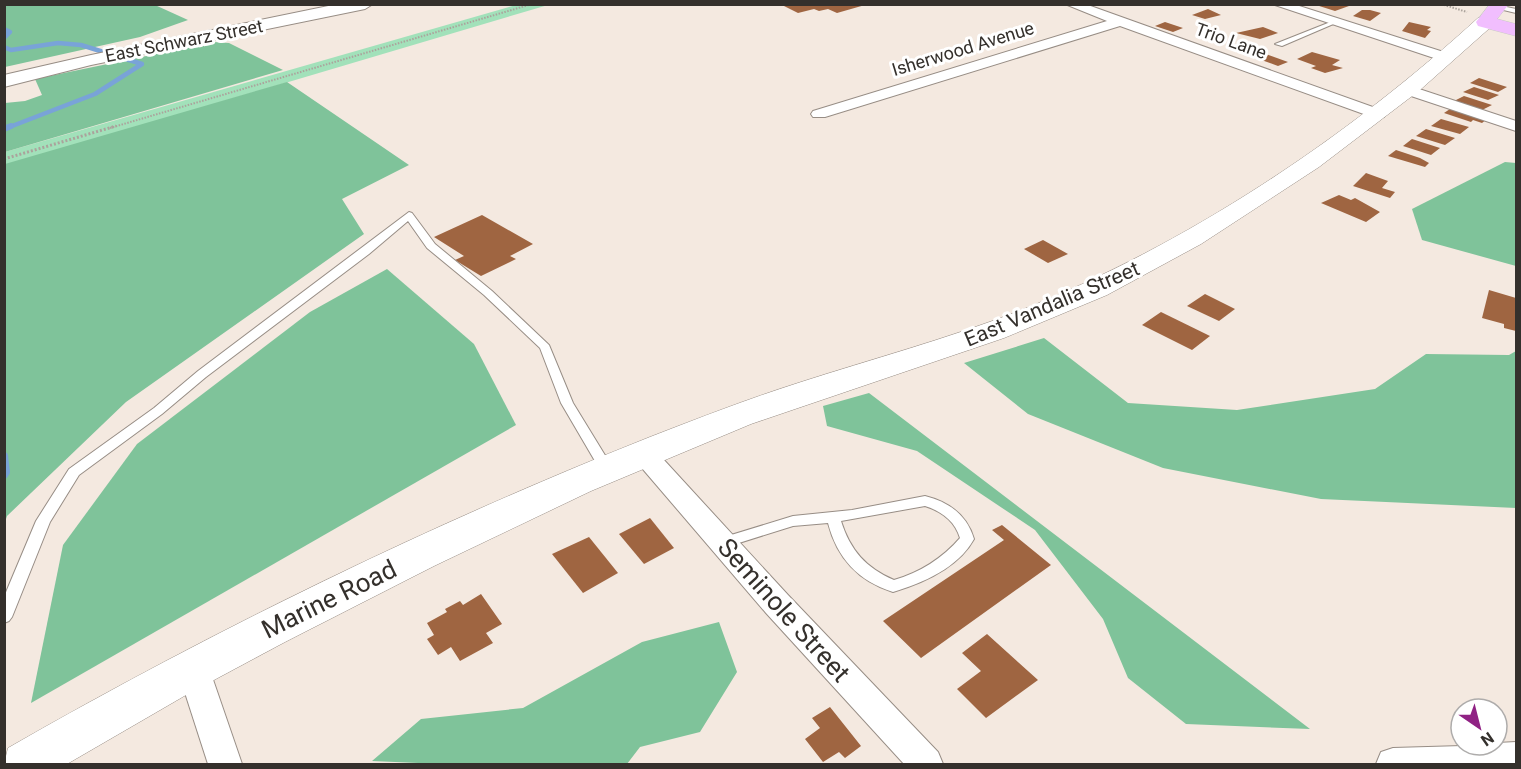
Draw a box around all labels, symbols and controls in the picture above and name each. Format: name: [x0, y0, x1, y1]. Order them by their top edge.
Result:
street label: East Schwarz Street: [103, 15, 265, 66]
street label: Isherwood Avenue: [889, 17, 1036, 80]
street label: Trio Lane: [1193, 18, 1270, 63]
street label: East Vandalia Street: [961, 256, 1143, 352]
street label: Seminole Street: [712, 532, 856, 688]
street label: Marine Road: [257, 553, 401, 645]
north arrow: [1449, 697, 1509, 757]
text: N: [1477, 728, 1497, 750]

